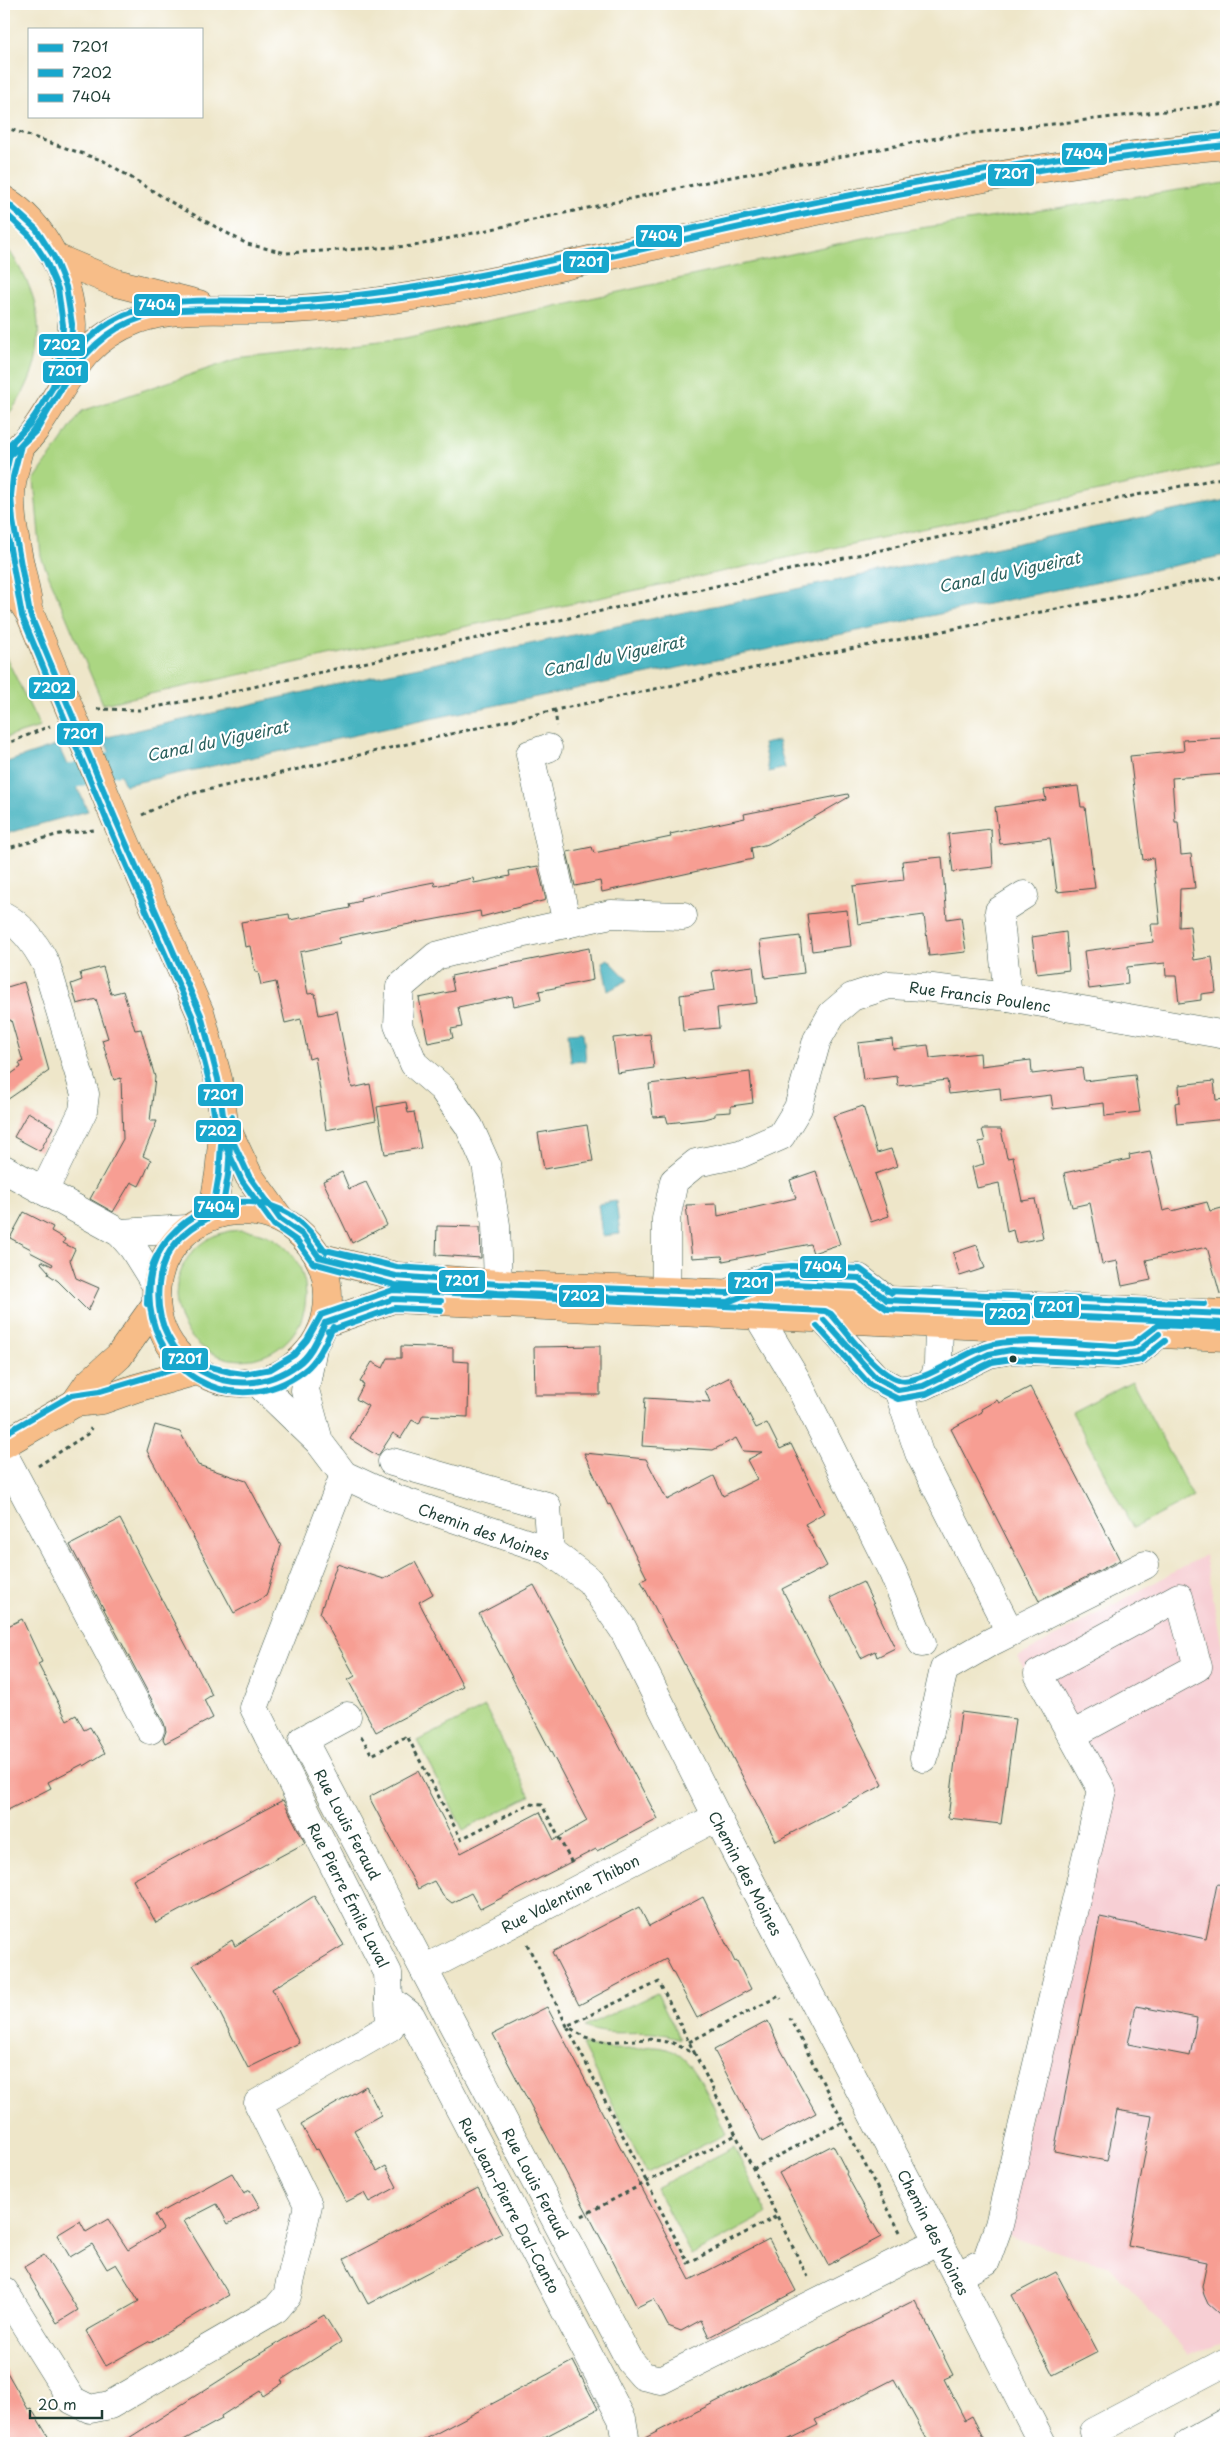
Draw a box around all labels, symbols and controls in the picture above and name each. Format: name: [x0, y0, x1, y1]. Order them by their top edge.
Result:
legend: [28, 28, 202, 118]
text: 7201: [72, 34, 108, 57]
text: 7202: [72, 60, 112, 83]
text: 7404: [72, 84, 111, 107]
line badge: 7404: [1061, 142, 1108, 166]
text: 7404: [1065, 143, 1103, 164]
line badge: 7201: [987, 163, 1035, 187]
text: 7201: [994, 163, 1028, 184]
line badge: 7404: [635, 224, 683, 248]
text: 7404: [640, 225, 678, 246]
line badge: 7201: [562, 250, 610, 274]
text: 7201: [569, 251, 603, 272]
line badge: 7404: [133, 293, 181, 317]
text: 7404: [138, 294, 176, 315]
line badge: 7202: [38, 333, 86, 357]
text: 7202: [43, 334, 81, 355]
line badge: 7201: [42, 360, 89, 384]
text: 7201: [48, 360, 82, 381]
water label: Canal du Vigueirat: [936, 544, 1084, 598]
water label: Canal du Vigueirat: [540, 628, 688, 682]
line badge: 7202: [28, 676, 76, 700]
text: 7202: [33, 677, 71, 698]
water label: Canal du Vigueirat: [144, 713, 292, 767]
line badge: 7201: [56, 722, 104, 746]
text: 7201: [63, 723, 97, 744]
street label: Rue Francis Poulenc: [908, 975, 1052, 1017]
line badge: 7201: [197, 1083, 244, 1107]
text: 7201: [203, 1084, 237, 1105]
line badge: 7202: [195, 1119, 242, 1143]
text: 7202: [199, 1120, 237, 1141]
line badge: 7404: [193, 1195, 240, 1219]
text: 7404: [197, 1196, 235, 1217]
line badge: 7404: [799, 1255, 847, 1279]
text: 7404: [804, 1256, 842, 1277]
line badge: 7201: [438, 1269, 486, 1293]
text: 7201: [445, 1270, 479, 1291]
line badge: 7201: [727, 1271, 774, 1295]
text: 7201: [734, 1272, 768, 1293]
line badge: 7202: [558, 1284, 605, 1308]
text: 7202: [562, 1285, 600, 1306]
line badge: 7201: [1033, 1295, 1080, 1319]
text: 7201: [1039, 1296, 1073, 1317]
line badge: 7202: [984, 1302, 1031, 1326]
text: 7202: [989, 1303, 1027, 1324]
line badge: 7201: [161, 1347, 209, 1371]
text: 7201: [168, 1348, 202, 1369]
unlabelled marker: [1008, 1354, 1018, 1364]
street label: Chemin des Moines: [415, 1496, 553, 1566]
street label: Rue Louis Feraud: [309, 1764, 387, 1884]
street label: Chemin des Moines: [703, 1806, 789, 1940]
street label: Rue Pierre Émile Laval: [302, 1819, 396, 1971]
street label: Rue Valentine Thibon: [497, 1848, 643, 1938]
street label: Rue Jean-Pierre Dal-Canto: [454, 2113, 566, 2297]
street label: Rue Louis Feraud: [497, 2123, 575, 2243]
street label: Chemin des Moines: [892, 2165, 976, 2299]
scale bar: [30, 2387, 102, 2419]
text: 20 m: [38, 2392, 77, 2415]

